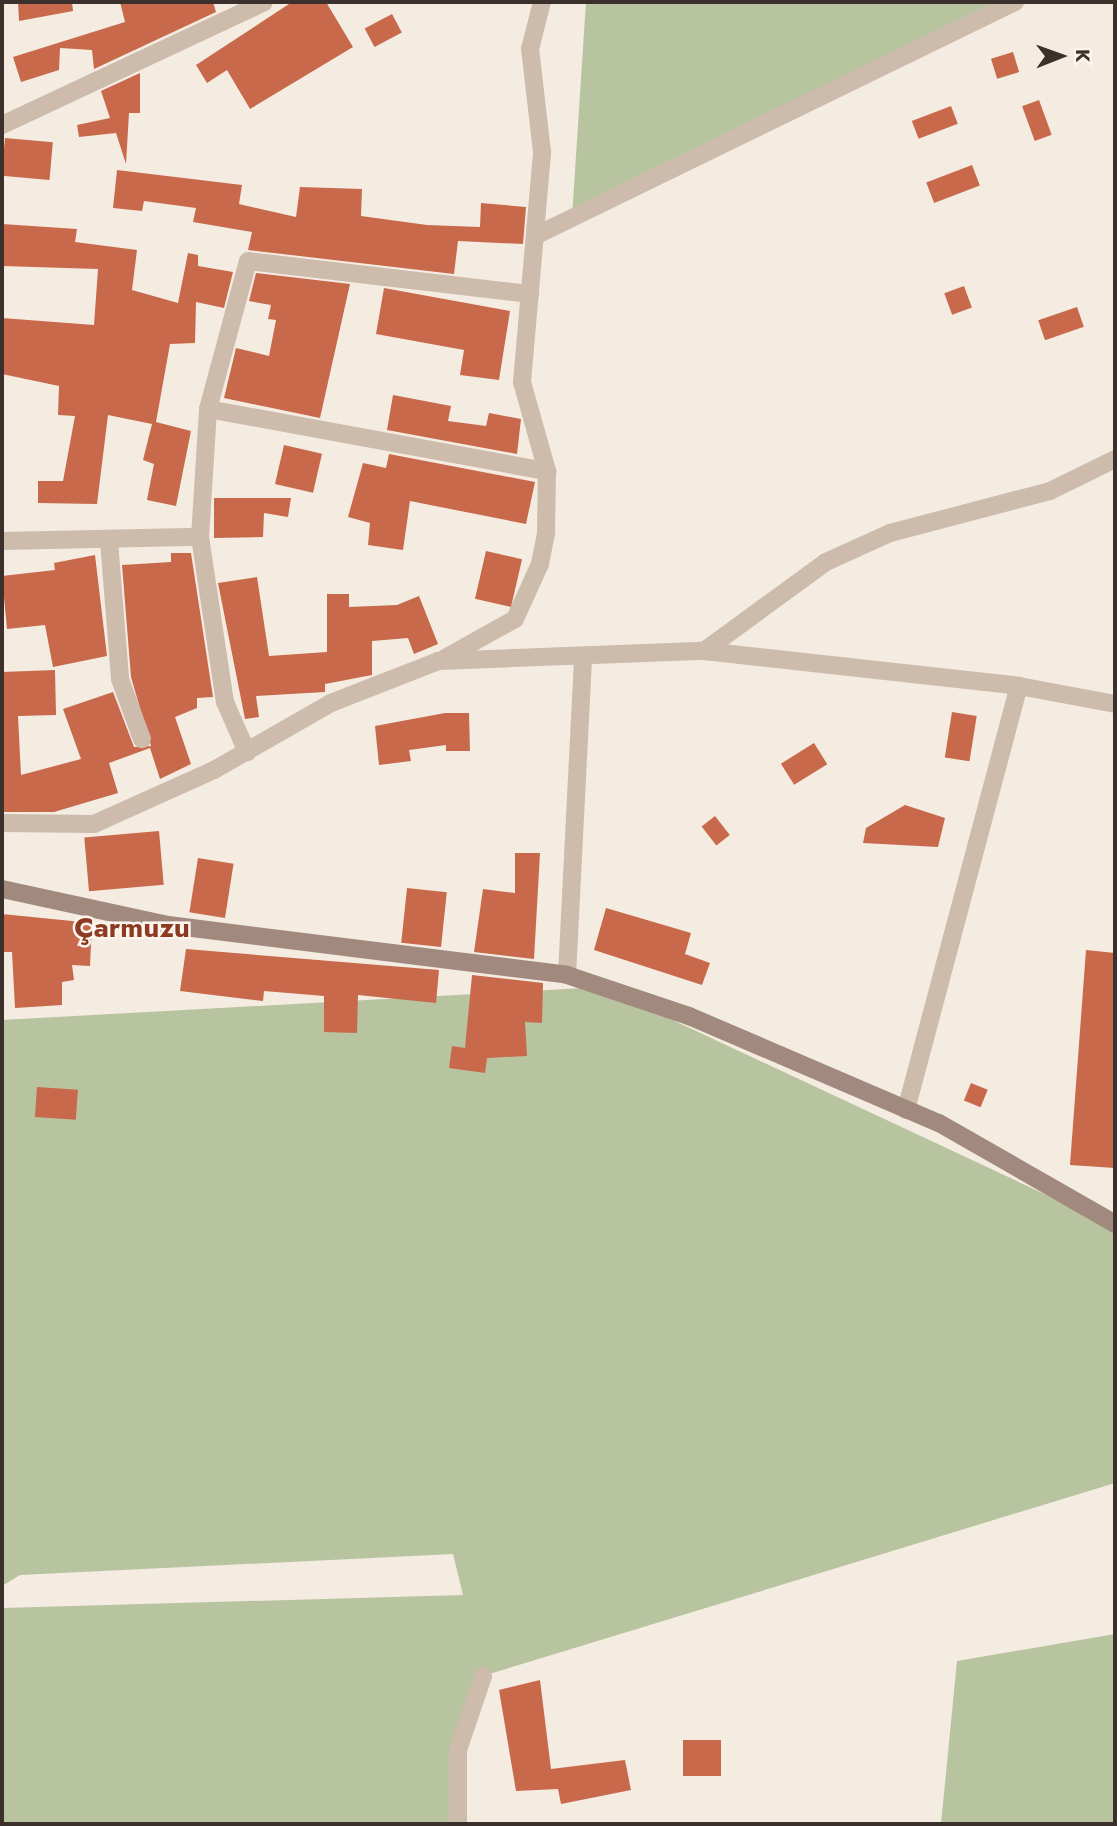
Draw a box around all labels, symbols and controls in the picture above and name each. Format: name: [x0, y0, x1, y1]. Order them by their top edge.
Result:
north arrow: [1026, 21, 1096, 91]
text: K: [1069, 49, 1096, 62]
district label: Çarmuzu: [74, 911, 190, 945]

